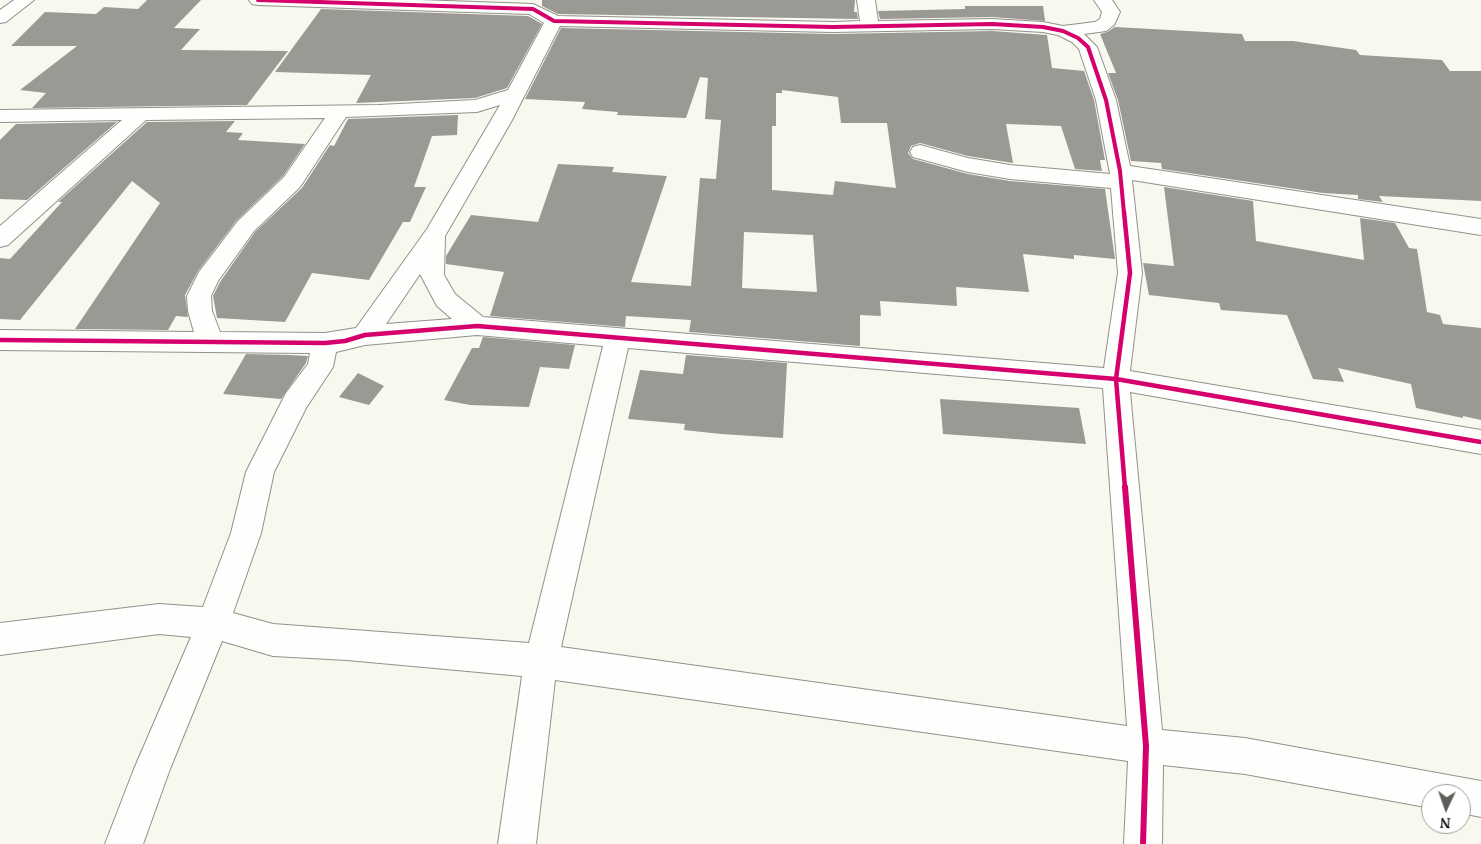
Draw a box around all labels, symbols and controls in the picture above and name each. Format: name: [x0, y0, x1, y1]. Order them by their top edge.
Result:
north arrow: [1421, 784, 1471, 834]
text: N: [1439, 814, 1451, 833]

